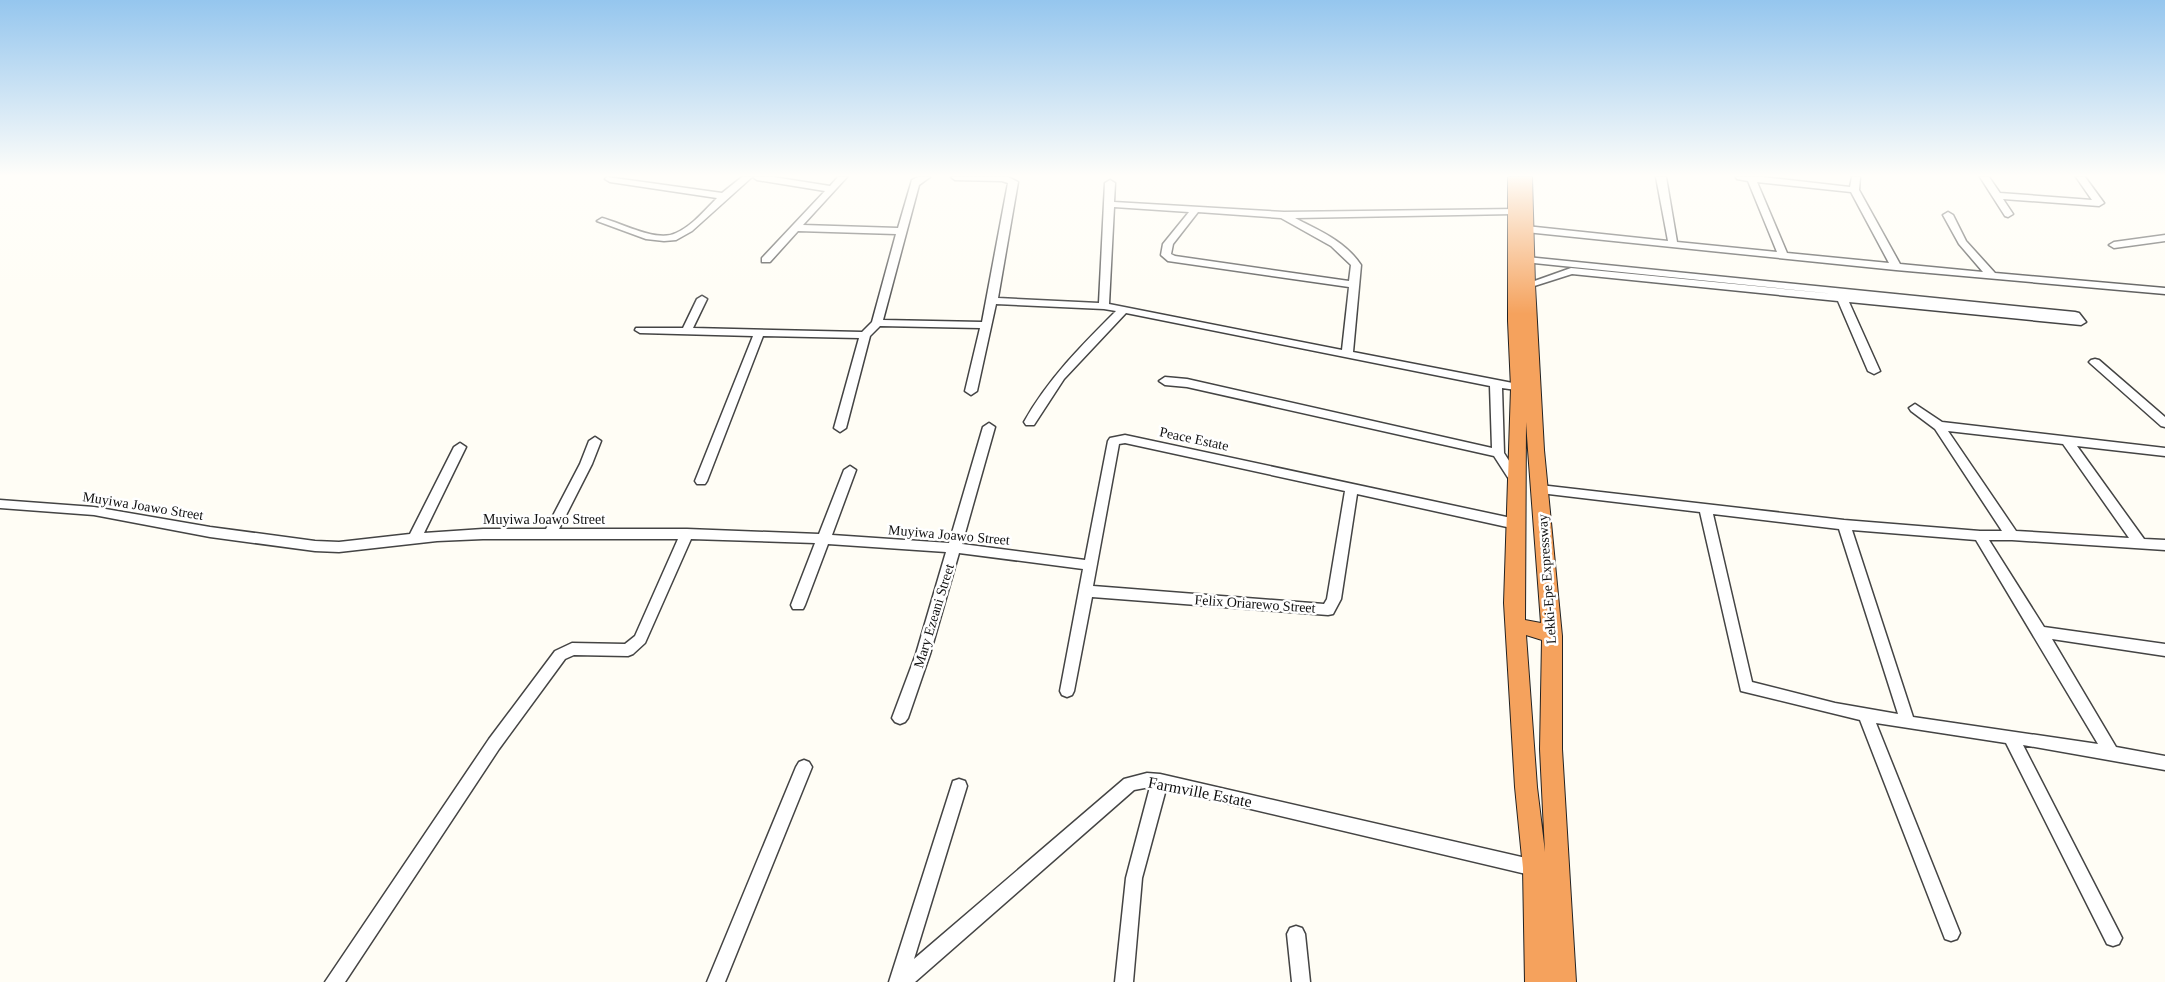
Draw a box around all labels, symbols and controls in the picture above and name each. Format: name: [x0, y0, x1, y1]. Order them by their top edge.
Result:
street label: Peace Estate: [1158, 424, 1230, 454]
street label: Muyiwa Joawo Street: [82, 489, 205, 523]
street label: Muyiwa Joawo Street: [483, 512, 605, 527]
street label: Lekki-Epe Expressway: [1535, 514, 1559, 644]
street label: Muyiwa Joawo Street: [888, 522, 1011, 548]
street label: Mary Ezeani Street: [911, 562, 957, 670]
street label: Felix Oriarewo Street: [1194, 592, 1316, 616]
street label: Farmville Estate: [1147, 774, 1253, 810]

